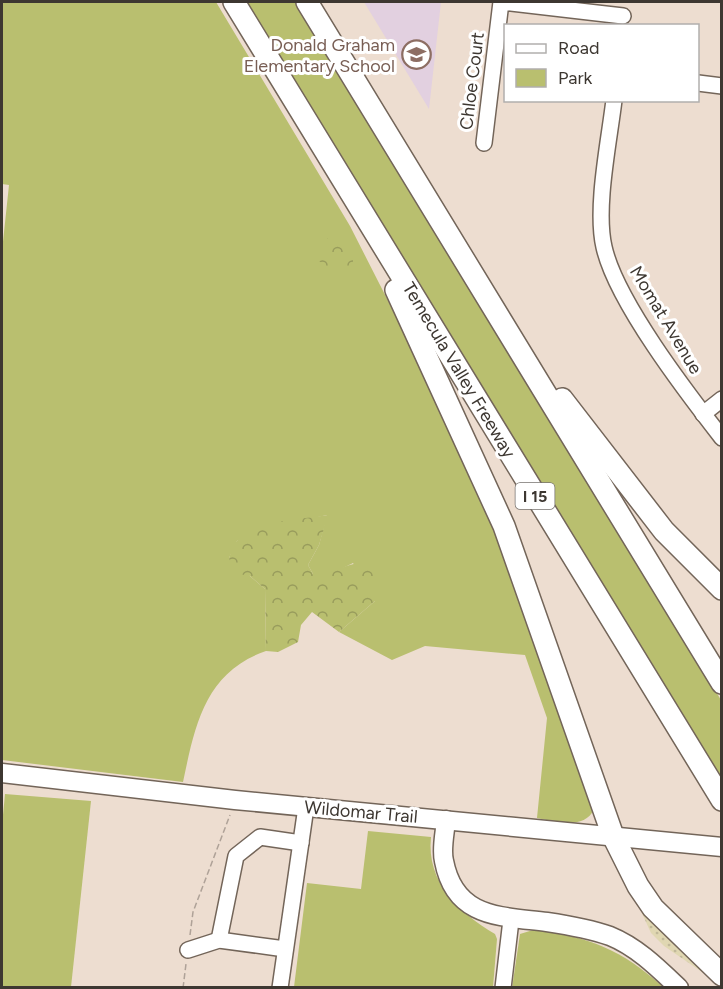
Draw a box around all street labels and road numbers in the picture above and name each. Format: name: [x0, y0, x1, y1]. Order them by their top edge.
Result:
street label: Chloe Court: [455, 31, 489, 131]
street label: Momat Avenue: [625, 262, 707, 378]
street label: Temecula Valley Freeway: [398, 278, 520, 462]
road number: I 15: [516, 483, 554, 509]
street label: Wildomar Trail: [303, 796, 419, 828]

